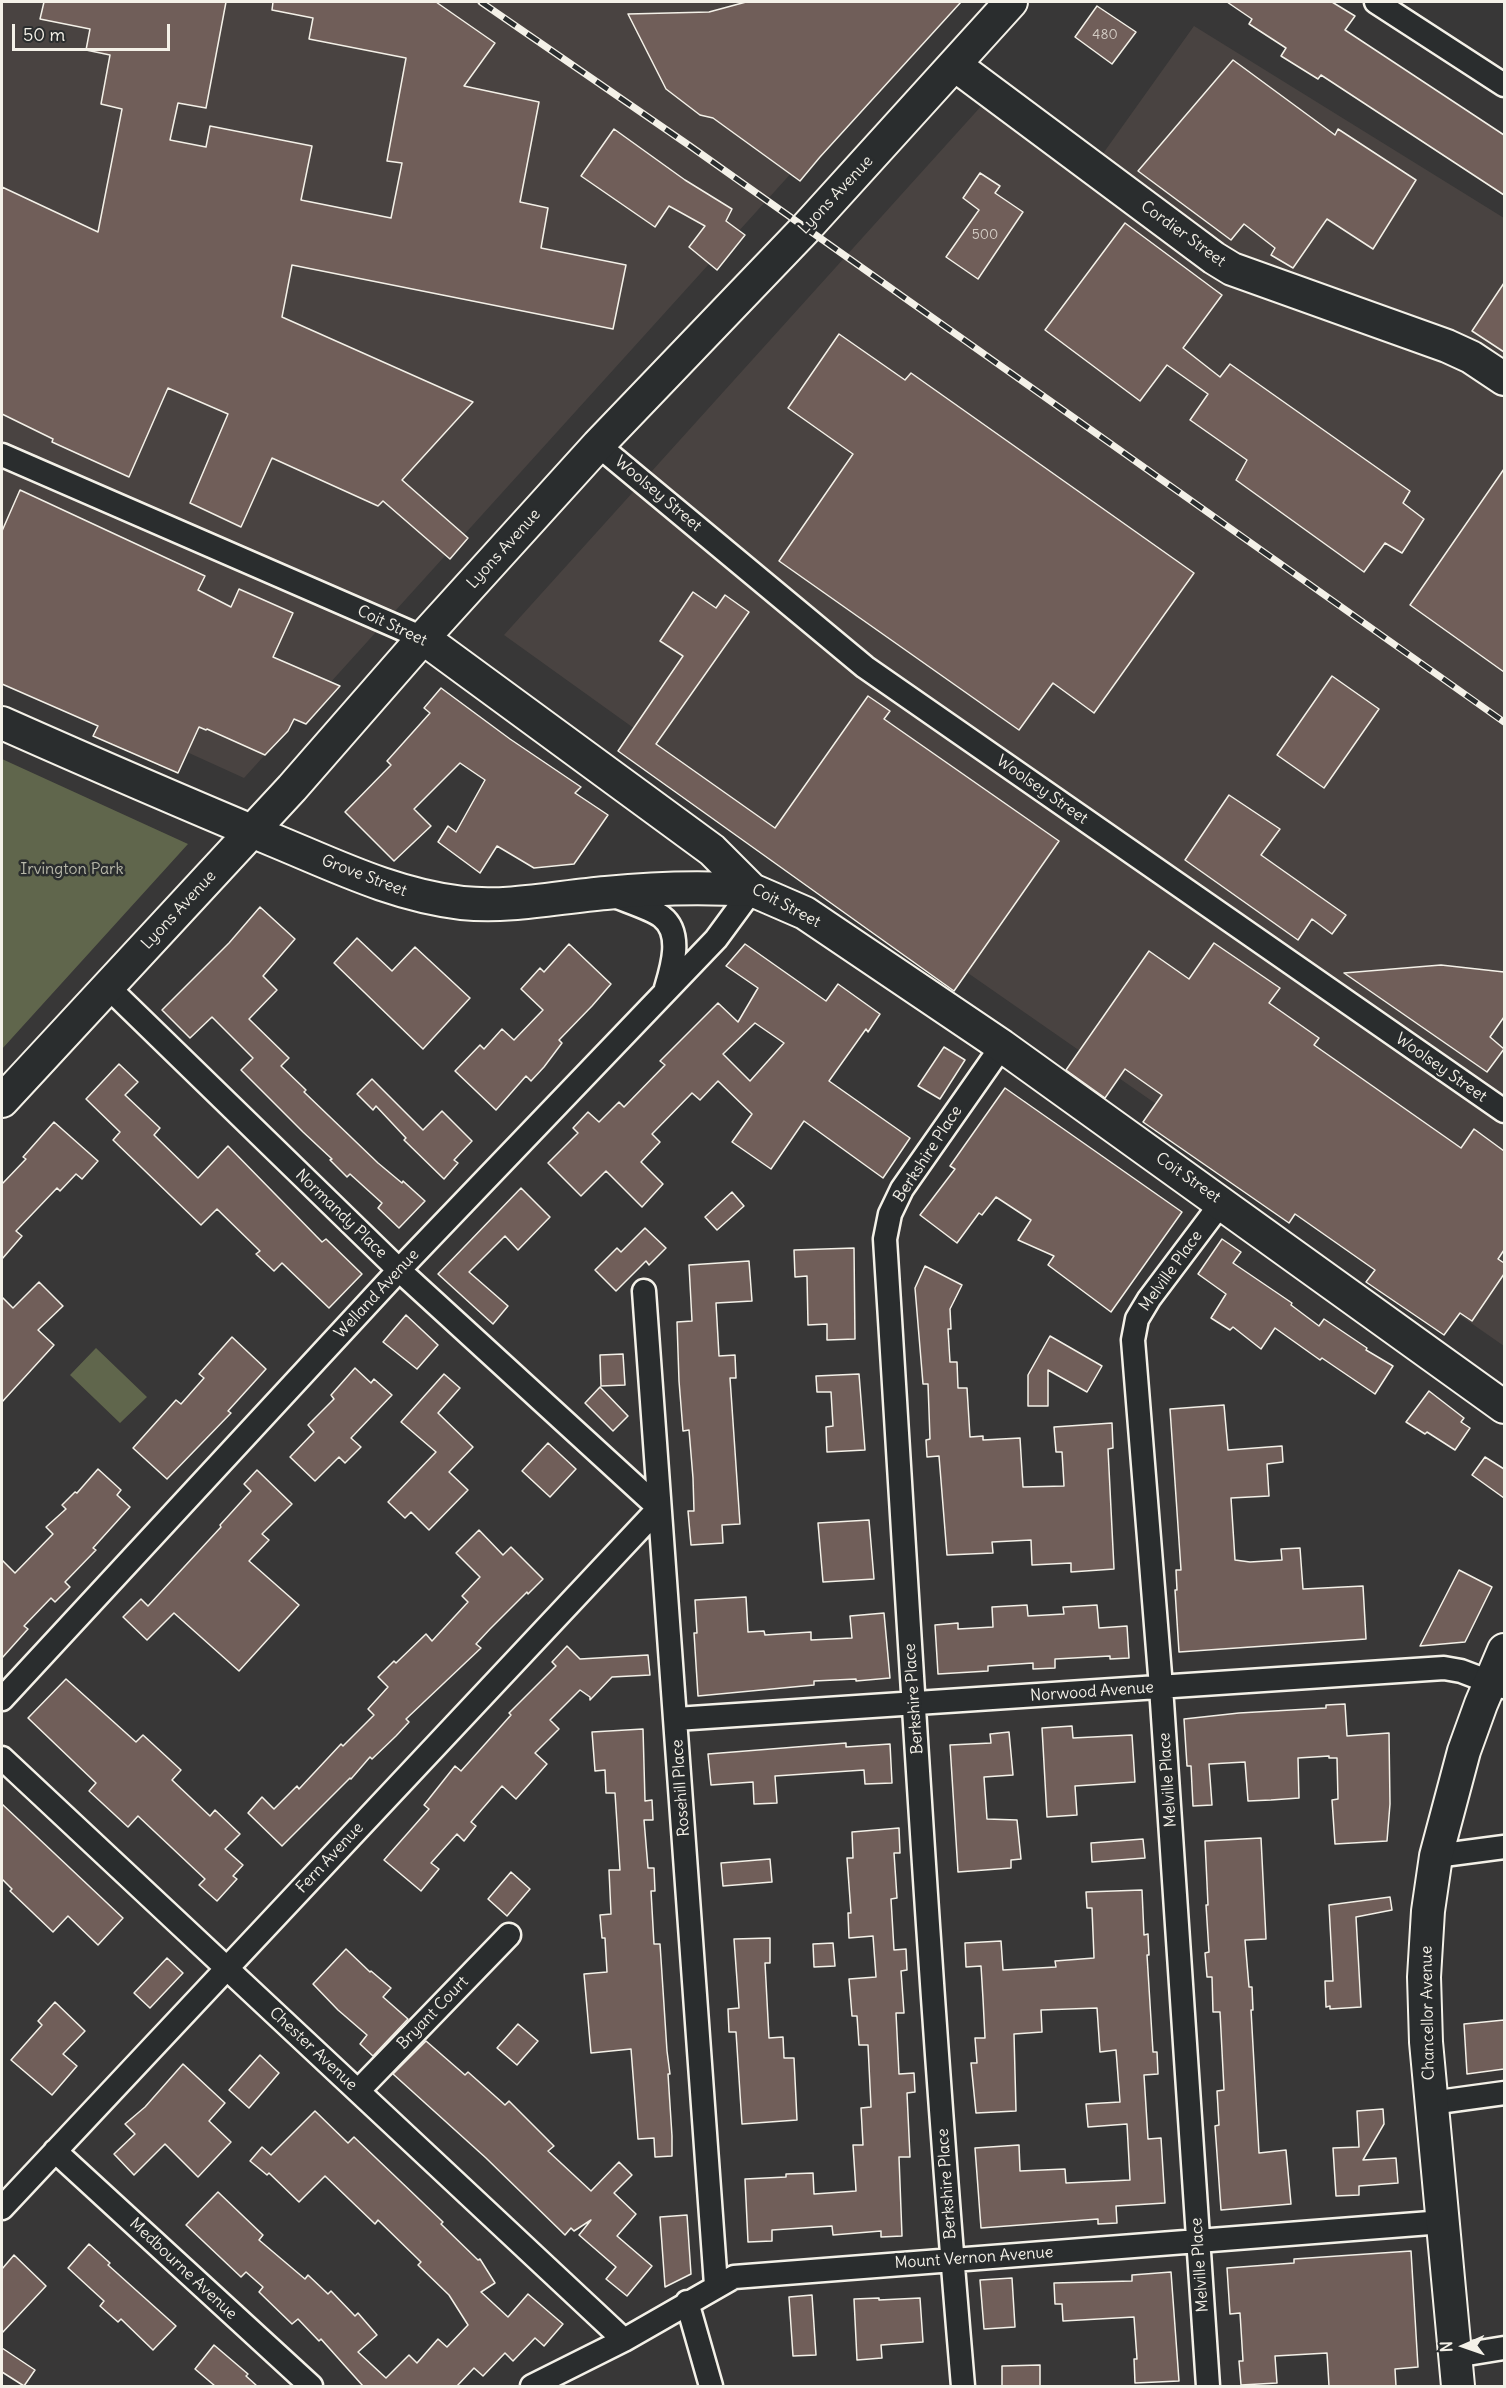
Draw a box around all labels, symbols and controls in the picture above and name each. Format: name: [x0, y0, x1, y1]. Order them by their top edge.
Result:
scale bar: [15, 12, 172, 50]
text: 50 m: [23, 23, 65, 46]
house number: 480: [1092, 27, 1118, 43]
street label: Lyons Avenue: [795, 152, 877, 238]
street label: Cordier Street: [1137, 197, 1229, 271]
house number: 500: [972, 227, 998, 243]
street label: Woolsey Street: [611, 452, 705, 536]
street label: Lyons Avenue: [463, 505, 545, 593]
street label: Coit Street: [354, 601, 430, 651]
street label: Woolsey Street: [993, 751, 1091, 829]
street label: Grove Street: [319, 851, 409, 901]
park label: Irvington Park: [20, 859, 124, 879]
street label: Lyons Avenue: [138, 867, 220, 953]
street label: Coit Street: [748, 880, 824, 932]
street label: Woolsey Street: [1392, 1029, 1490, 1107]
street label: Berkshire Place: [890, 1102, 966, 1206]
street label: Coit Street: [1152, 1149, 1224, 1207]
street label: Normandy Place: [291, 1165, 391, 1263]
street label: Melville Place: [1135, 1227, 1207, 1315]
street label: Welland Avenue: [331, 1245, 423, 1343]
street label: Berkshire Place: [901, 1643, 927, 1755]
street label: Norwood Avenue: [1030, 1678, 1154, 1706]
street label: Melville Place: [1155, 1732, 1181, 1828]
street label: Rosehill Place: [668, 1739, 694, 1837]
street label: Fern Avenue: [292, 1819, 368, 1897]
street label: Chancellor Avenue: [1417, 1945, 1439, 2081]
street label: Bryant Court: [393, 1972, 473, 2054]
street label: Chester Avenue: [265, 2003, 361, 2095]
street label: Berkshire Place: [934, 2128, 960, 2240]
street label: Medbourne Avenue: [125, 2214, 241, 2324]
street label: Melville Place: [1187, 2217, 1213, 2313]
street label: Mount Vernon Avenue: [894, 2243, 1054, 2273]
north arrow: [1434, 2316, 1494, 2376]
text: N: [1436, 2341, 1456, 2353]

